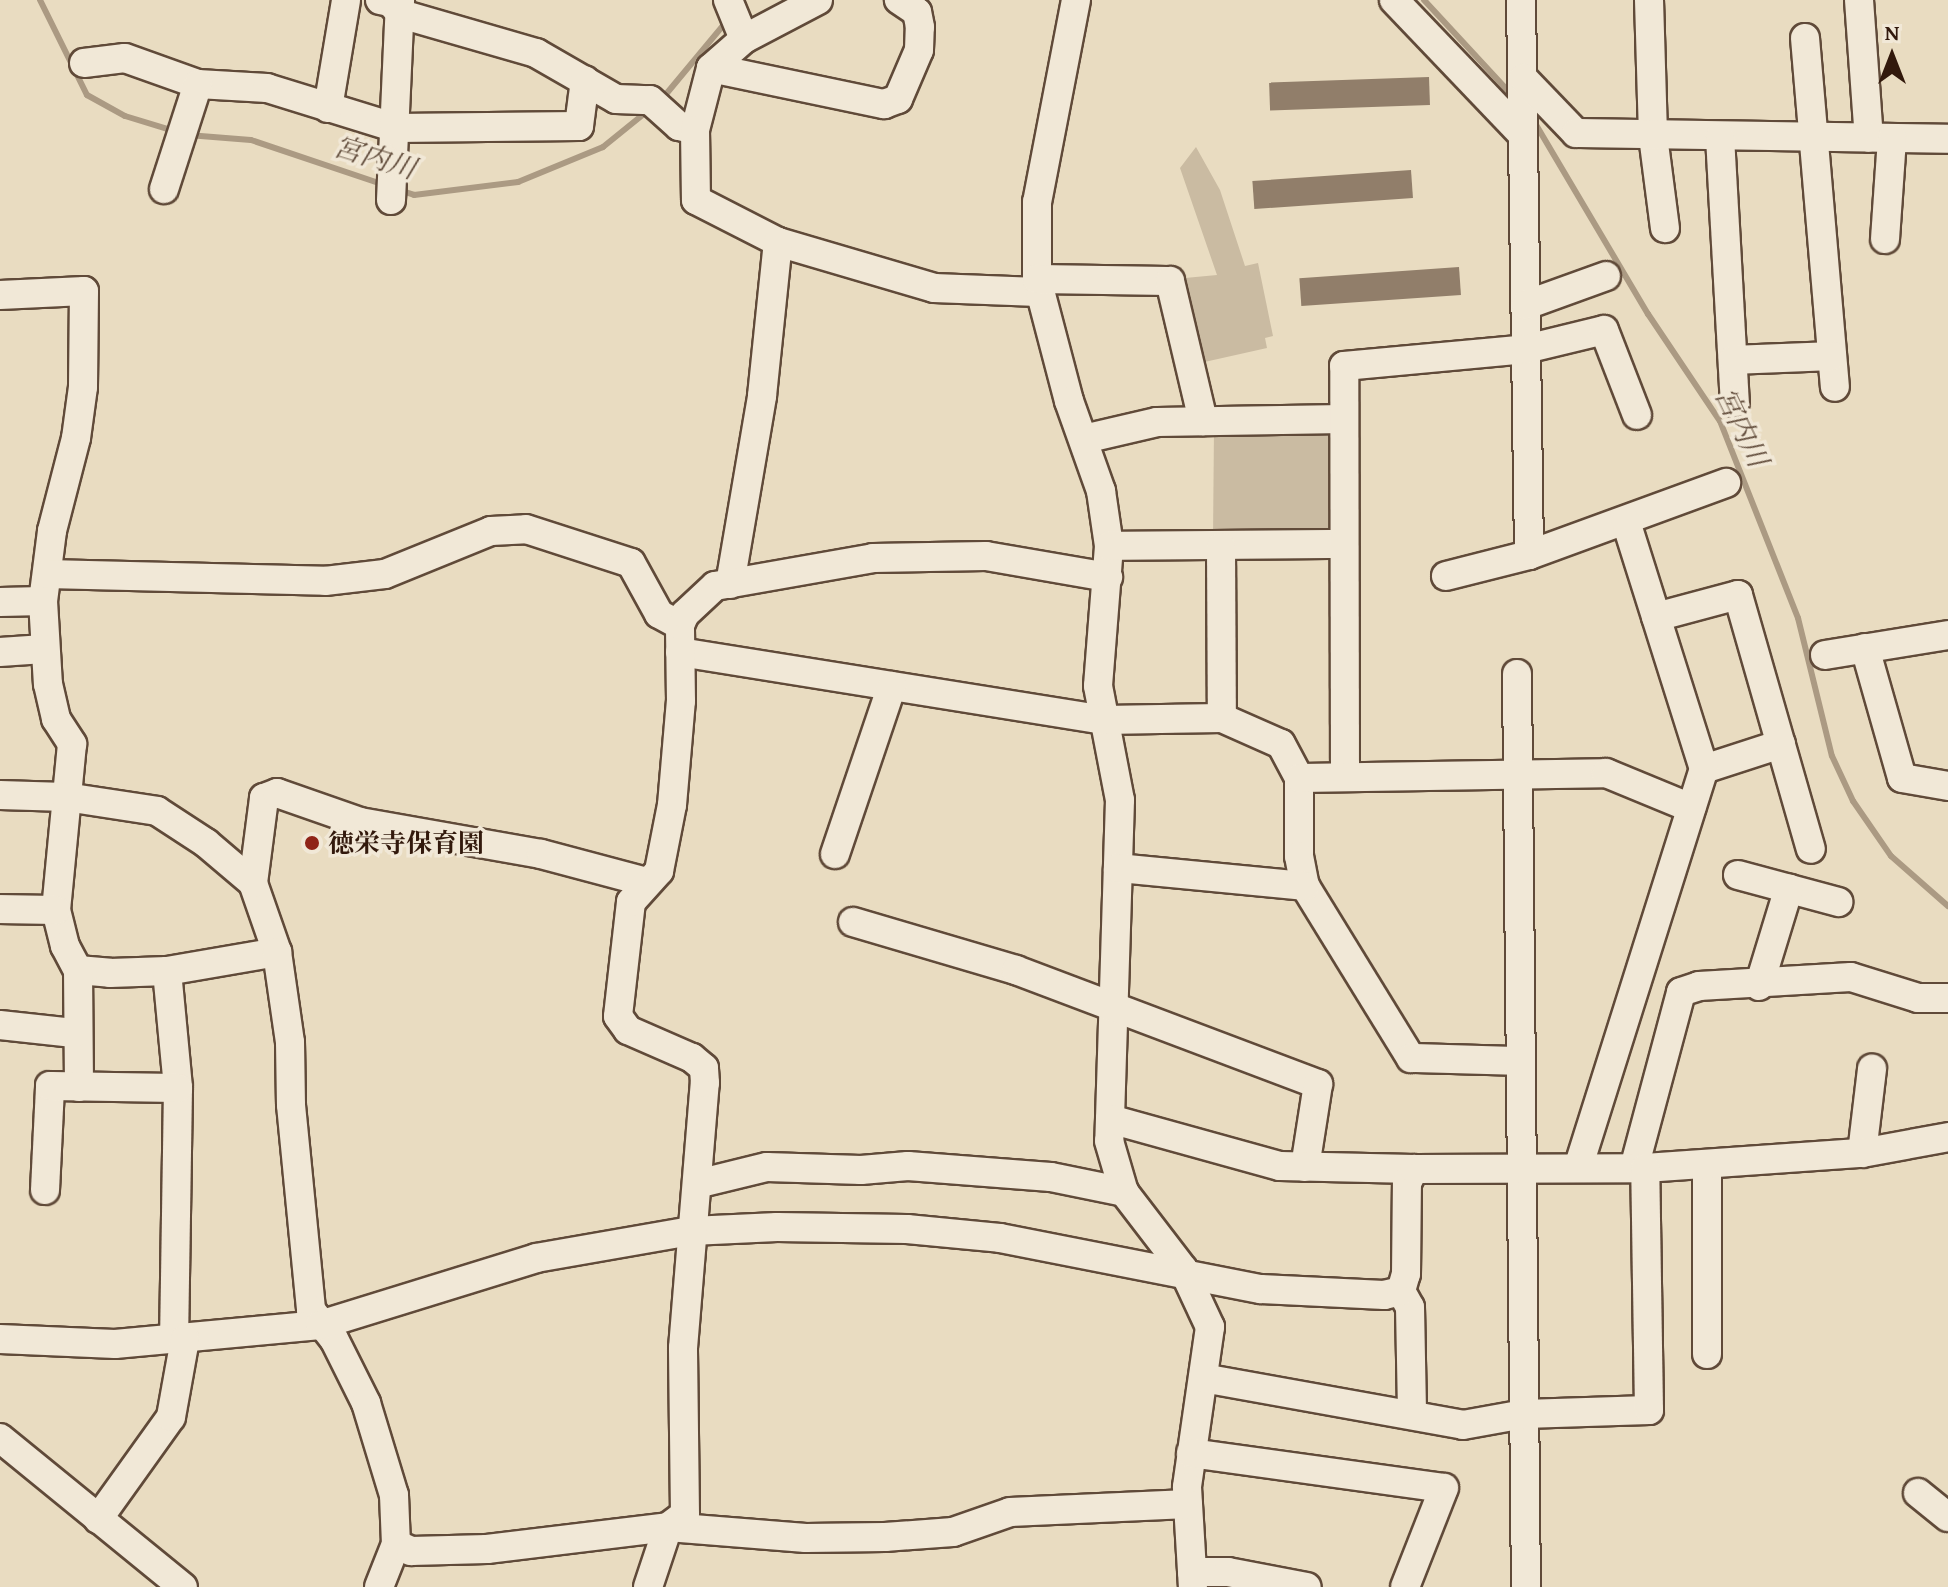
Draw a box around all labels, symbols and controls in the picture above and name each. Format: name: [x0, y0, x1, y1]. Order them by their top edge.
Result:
north arrow: [1852, 16, 1932, 96]
text: N: [1885, 16, 1899, 48]
water label: 宮内川: [330, 129, 420, 185]
water label: 宮内川: [1708, 382, 1776, 472]
place label: 徳栄寺保育園: [328, 827, 484, 859]
marker: 徳栄寺保育園: [303, 834, 321, 852]

